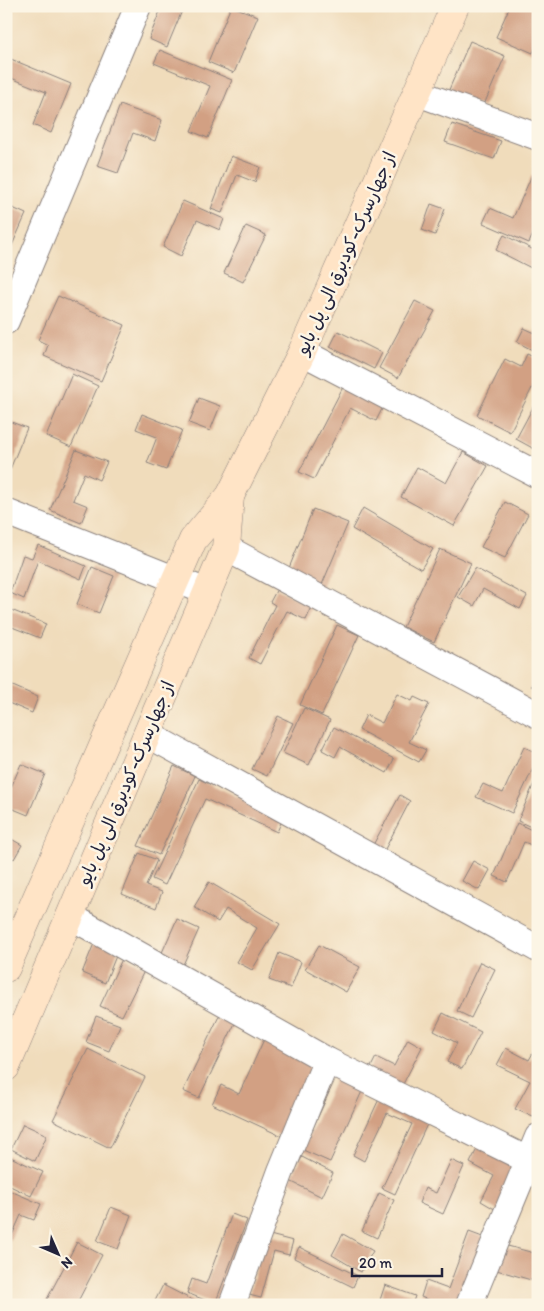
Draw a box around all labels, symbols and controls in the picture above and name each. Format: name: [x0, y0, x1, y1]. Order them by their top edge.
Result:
street label: از جهارسرک-کودبرق الی پل بایو: [290, 148, 402, 360]
street label: از جهارسرک-کودبرق الی پل بایو: [72, 678, 180, 891]
north arrow: [32, 1228, 82, 1278]
scale bar: [352, 1246, 442, 1278]
text: N: [57, 1253, 76, 1272]
text: 20 m: [359, 1254, 393, 1272]

